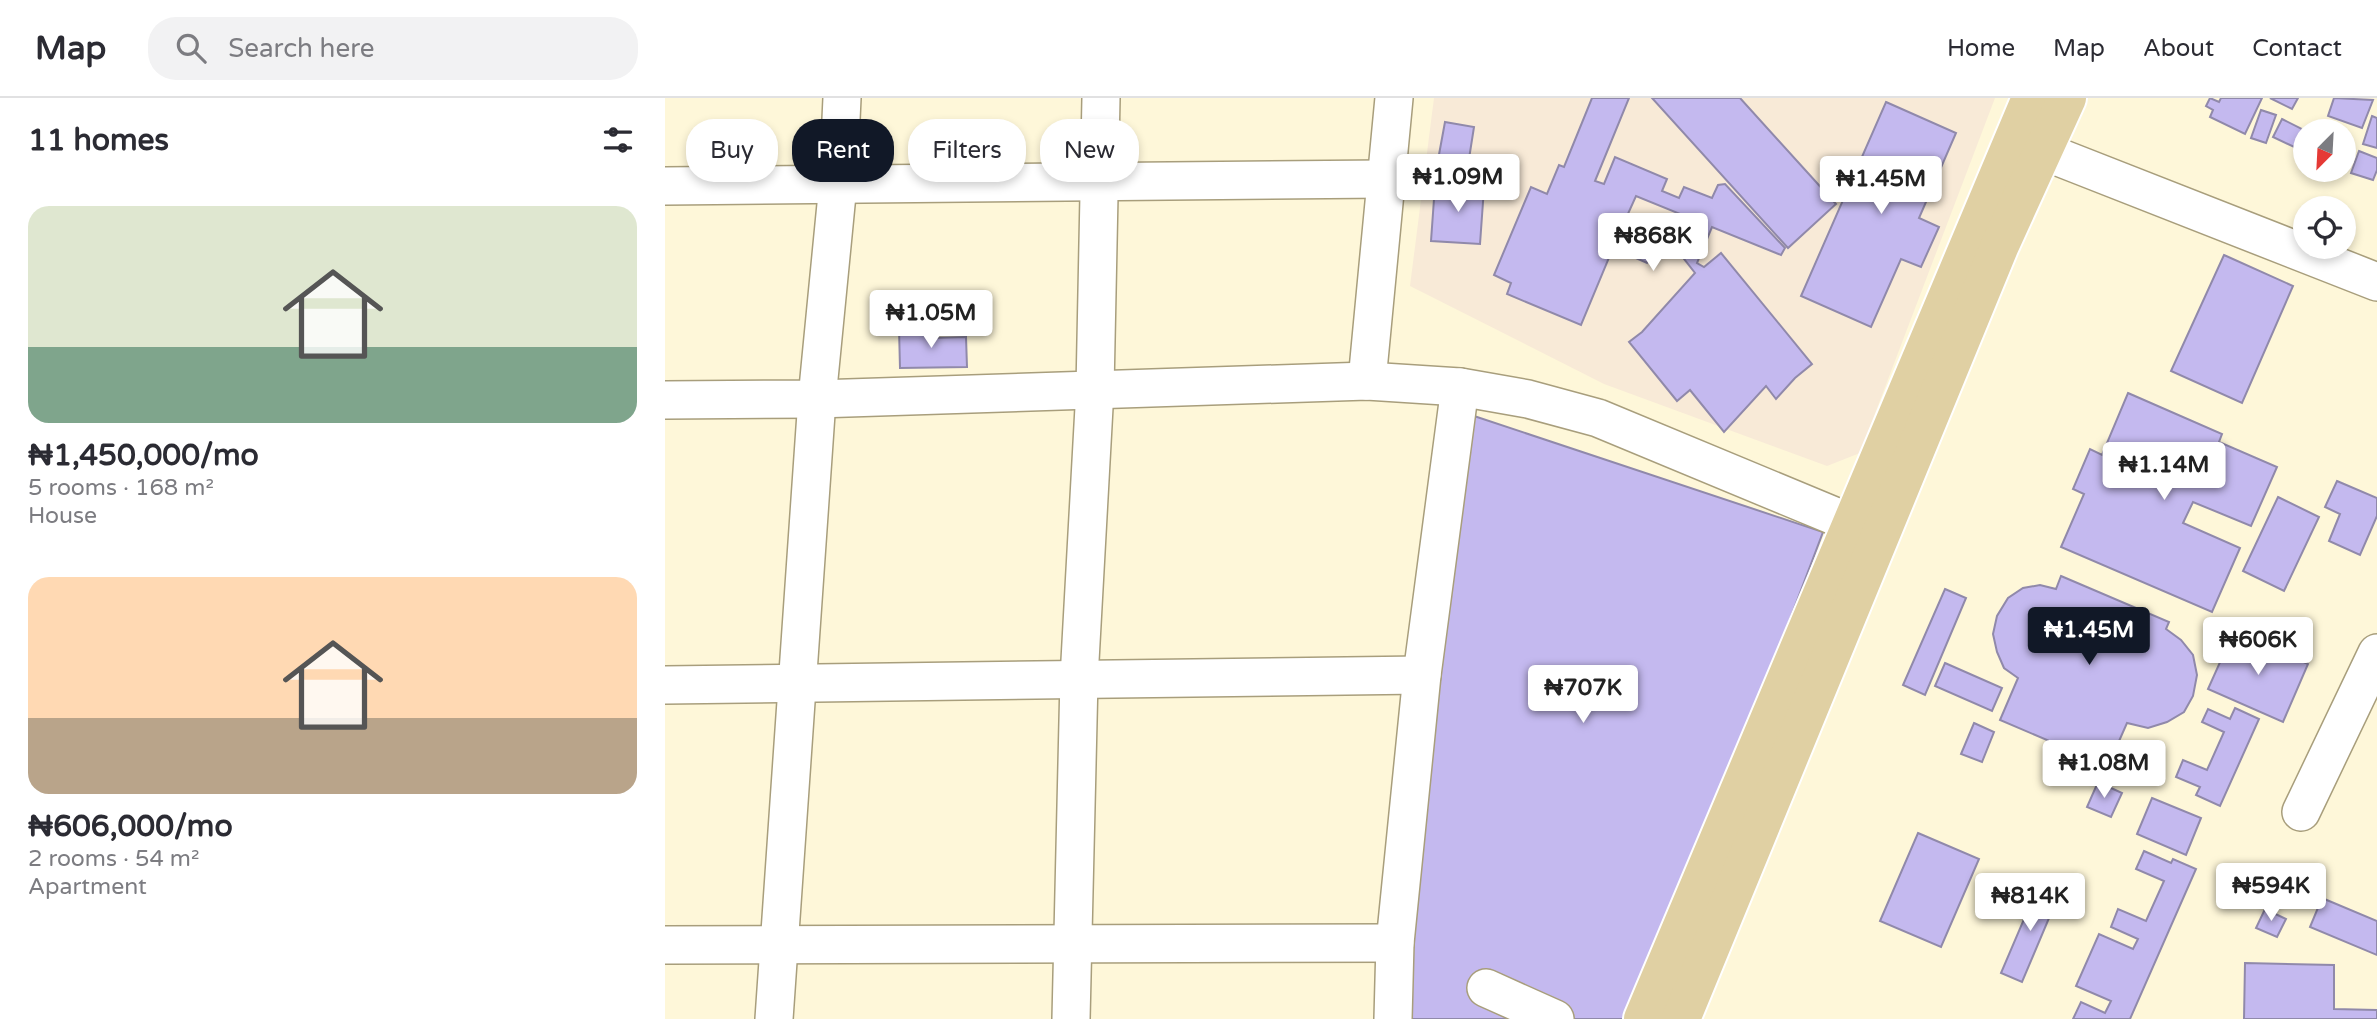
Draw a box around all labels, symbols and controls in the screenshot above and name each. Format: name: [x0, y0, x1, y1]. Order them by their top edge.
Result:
search box: [148, 17, 638, 80]
text: Map: [35, 29, 106, 68]
icon: search: [172, 29, 210, 67]
text: Search here: [228, 33, 374, 64]
text: Home: [1947, 34, 2015, 63]
text: Map: [2053, 34, 2105, 63]
text: About: [2143, 34, 2214, 63]
text: Contact: [2252, 34, 2342, 63]
chip: Buy: [686, 119, 778, 182]
chip: Rent: [792, 119, 894, 182]
chip: Filters: [908, 119, 1026, 182]
chip: New: [1040, 119, 1139, 182]
north arrow: [2293, 119, 2355, 182]
map controls: [2293, 119, 2356, 259]
icon: filters: [599, 121, 637, 159]
text: 11 homes: [28, 122, 169, 159]
pin: ₦1.09M: [1401, 155, 1515, 214]
pin: ₦1.45M: [1824, 156, 1938, 216]
text: ₦1.09M: [1413, 163, 1503, 191]
text: ₦1.45M: [1836, 165, 1926, 193]
button: locate: [2293, 196, 2356, 259]
pin: ₦868K: [1604, 214, 1702, 273]
text: ₦868K: [1614, 222, 1692, 250]
icon: home: [270, 251, 396, 377]
pin: ₦1.05M: [874, 290, 988, 350]
text: ₦1.05M: [886, 299, 976, 327]
text: ₦1,450,000/mo: [28, 437, 259, 474]
pin: ₦1.14M: [2107, 442, 2221, 502]
text: ₦1.14M: [2119, 451, 2209, 479]
text: 5 rooms · 168 m²: [28, 474, 214, 502]
text: House: [28, 502, 97, 530]
pin: ₦1.45M: [2032, 608, 2146, 667]
text: ₦1.45M: [2044, 616, 2134, 644]
pin: ₦606K: [2209, 618, 2307, 677]
icon: home: [270, 622, 396, 748]
text: ₦606K: [2219, 626, 2297, 654]
pin: ₦707K: [1534, 666, 1632, 725]
text: ₦707K: [1544, 674, 1622, 702]
pin: ₦1.08M: [2047, 740, 2161, 800]
text: ₦1.08M: [2059, 749, 2149, 777]
text: ₦606,000/mo: [28, 808, 233, 845]
text: 2 rooms · 54 m²: [28, 845, 199, 873]
pin: ₦594K: [2222, 864, 2320, 923]
text: ₦594K: [2232, 872, 2310, 900]
text: Apartment: [28, 873, 147, 901]
pin: ₦814K: [1981, 874, 2079, 933]
text: ₦814K: [1991, 882, 2069, 910]

